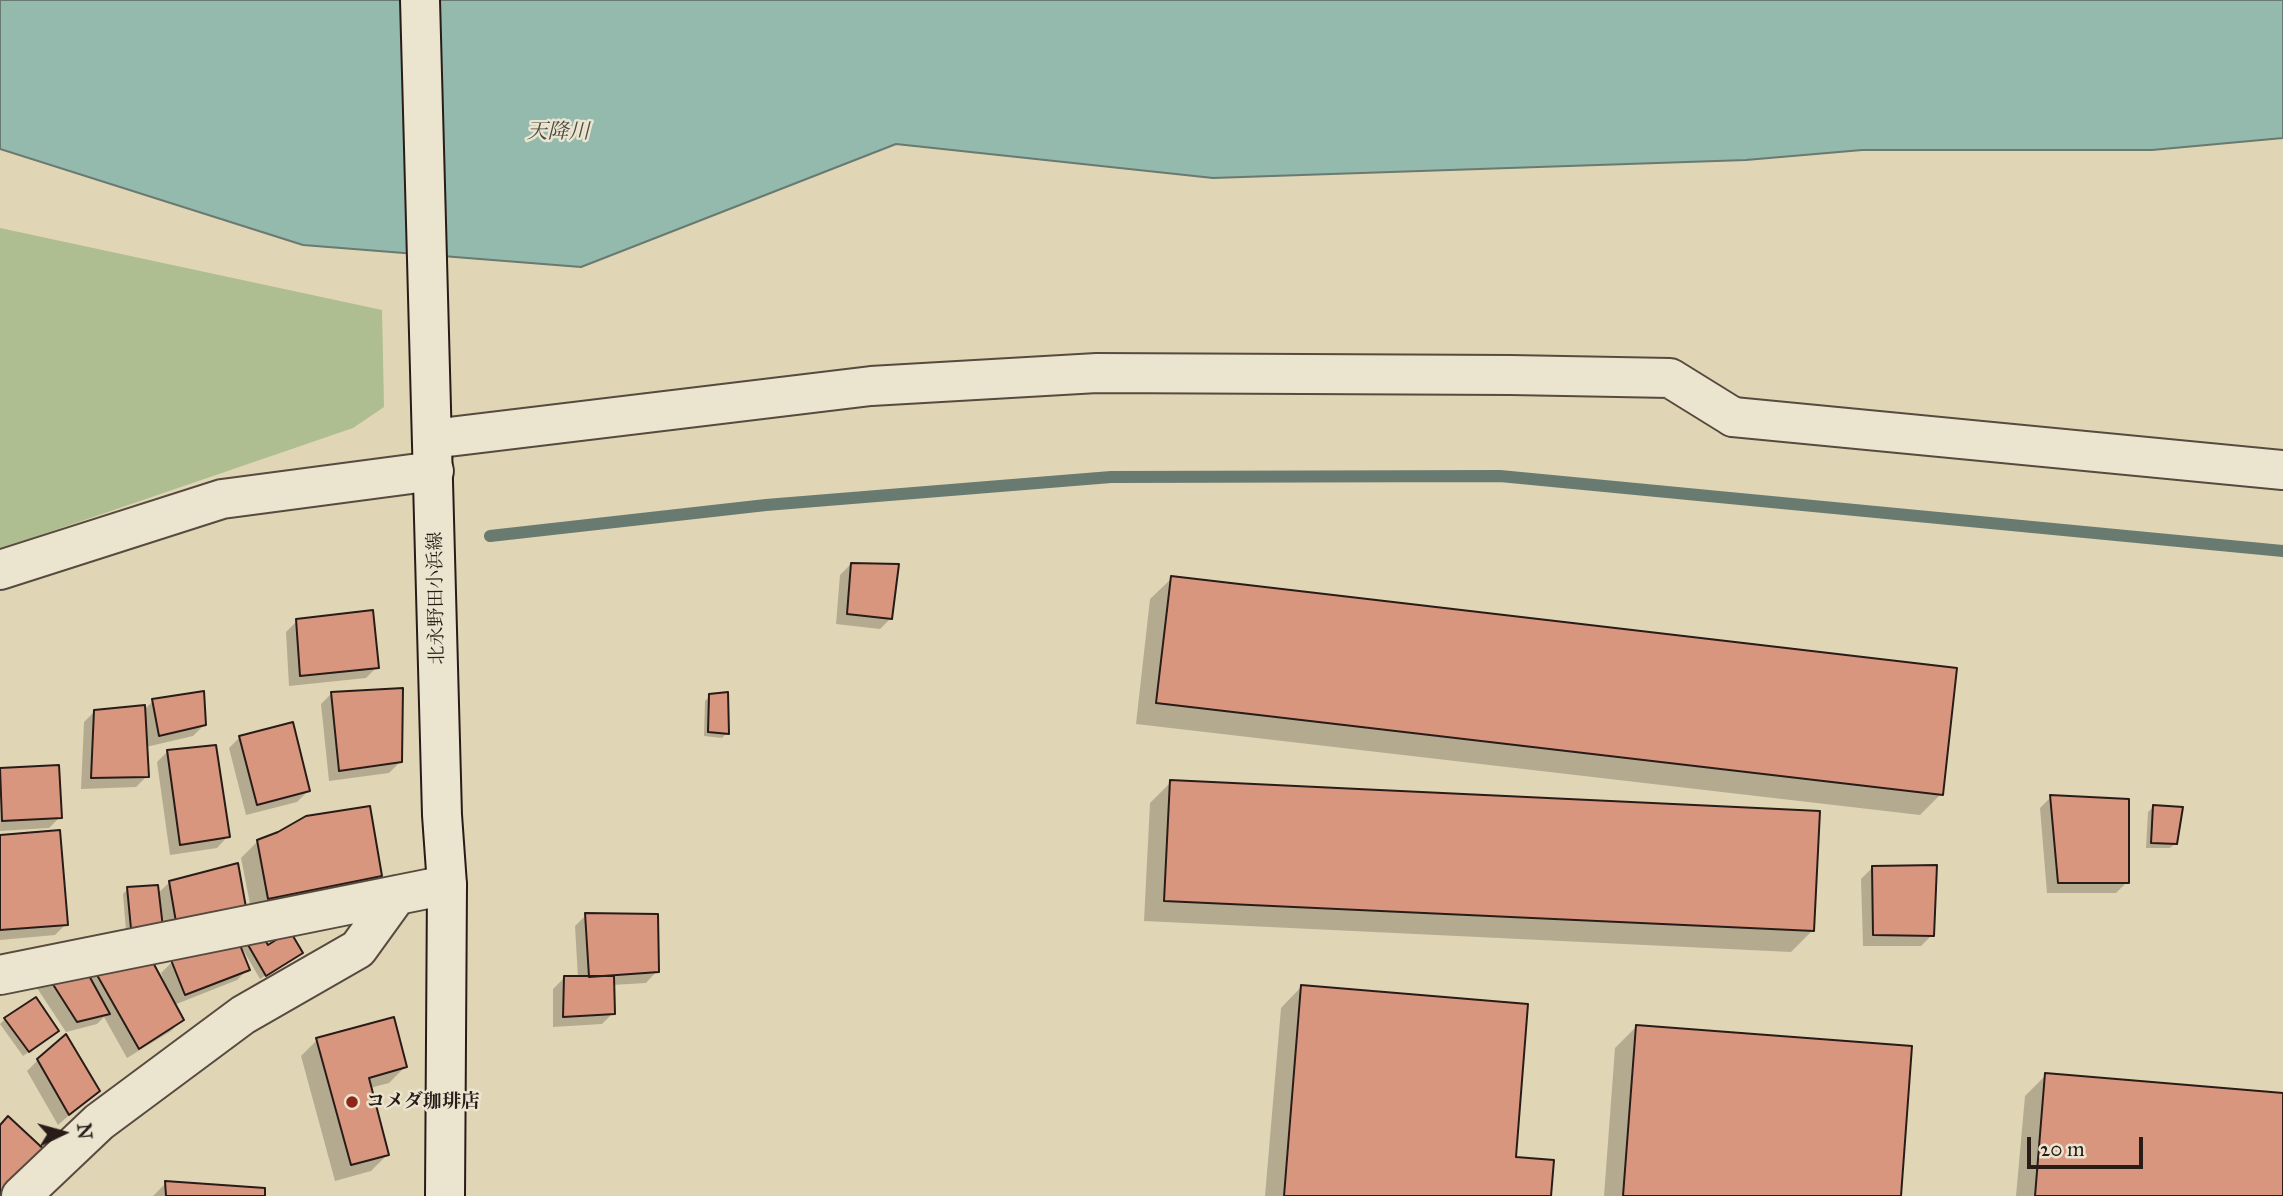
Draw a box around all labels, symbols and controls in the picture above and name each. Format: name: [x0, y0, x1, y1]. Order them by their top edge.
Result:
water label: 天降川: [527, 120, 589, 146]
street label: 北永野田小浜線: [424, 531, 450, 665]
place label: コメダ珈琲店: [366, 1091, 480, 1113]
marker: コメダ珈琲店: [344, 1094, 360, 1110]
north arrow: [28, 1098, 98, 1168]
text: N: [72, 1122, 97, 1140]
scale bar: [2031, 1122, 2146, 1166]
text: 20 m: [2040, 1136, 2085, 1162]

